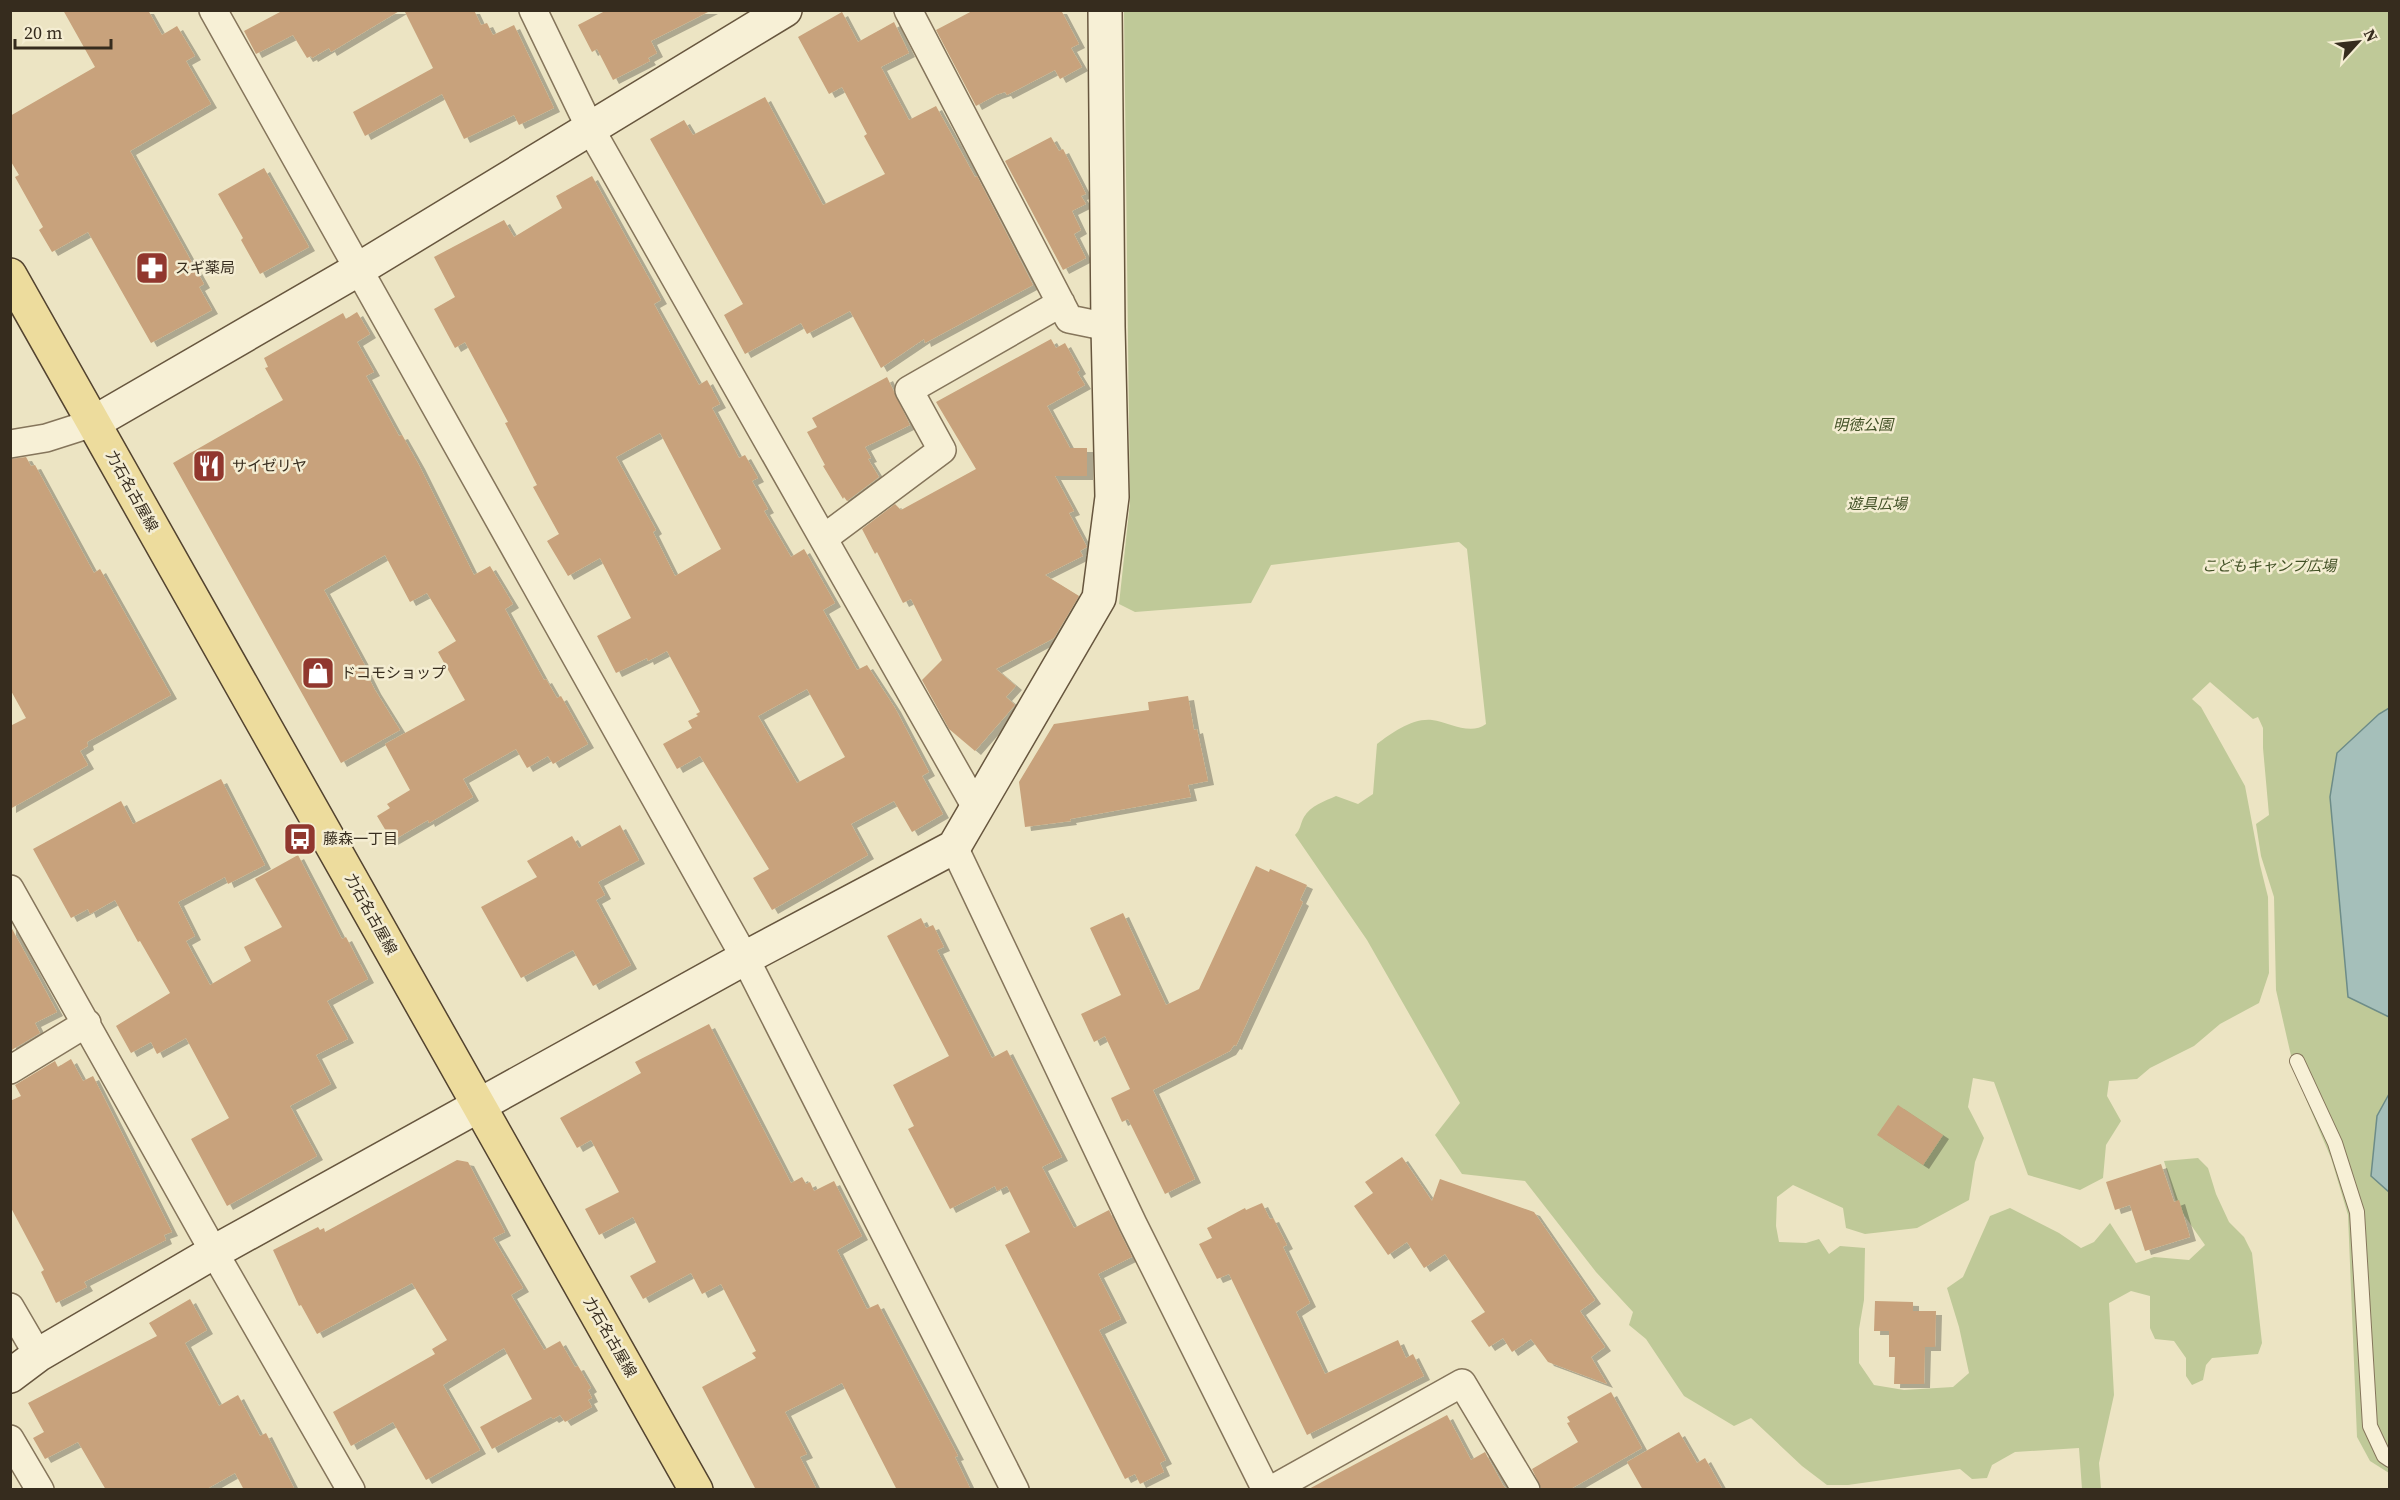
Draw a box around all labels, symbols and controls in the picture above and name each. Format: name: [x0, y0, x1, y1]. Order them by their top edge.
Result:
scale bar: [15, 12, 111, 50]
north arrow: [2328, 12, 2388, 72]
text: 20 m: [24, 20, 62, 45]
text: N: [2359, 25, 2384, 46]
pharmacy icon: スギ薬局: [134, 250, 170, 286]
place label: スギ薬局: [175, 257, 235, 278]
park label: 明徳公園: [1833, 414, 1895, 435]
street label: 力石名古屋線: [101, 446, 163, 535]
restaurant icon: サイゼリヤ: [191, 448, 227, 484]
place label: サイゼリヤ: [232, 455, 307, 476]
park label: 遊具広場: [1847, 493, 1909, 514]
park label: こどもキャンプ広場: [2202, 555, 2338, 576]
shop icon: ドコモショップ: [300, 655, 336, 691]
place label: ドコモショップ: [341, 662, 446, 683]
bus stop icon: 藤森一丁目: [282, 821, 318, 857]
place label: 藤森一丁目: [323, 828, 398, 849]
street label: 力石名古屋線: [340, 869, 402, 958]
street label: 力石名古屋線: [579, 1293, 642, 1381]

